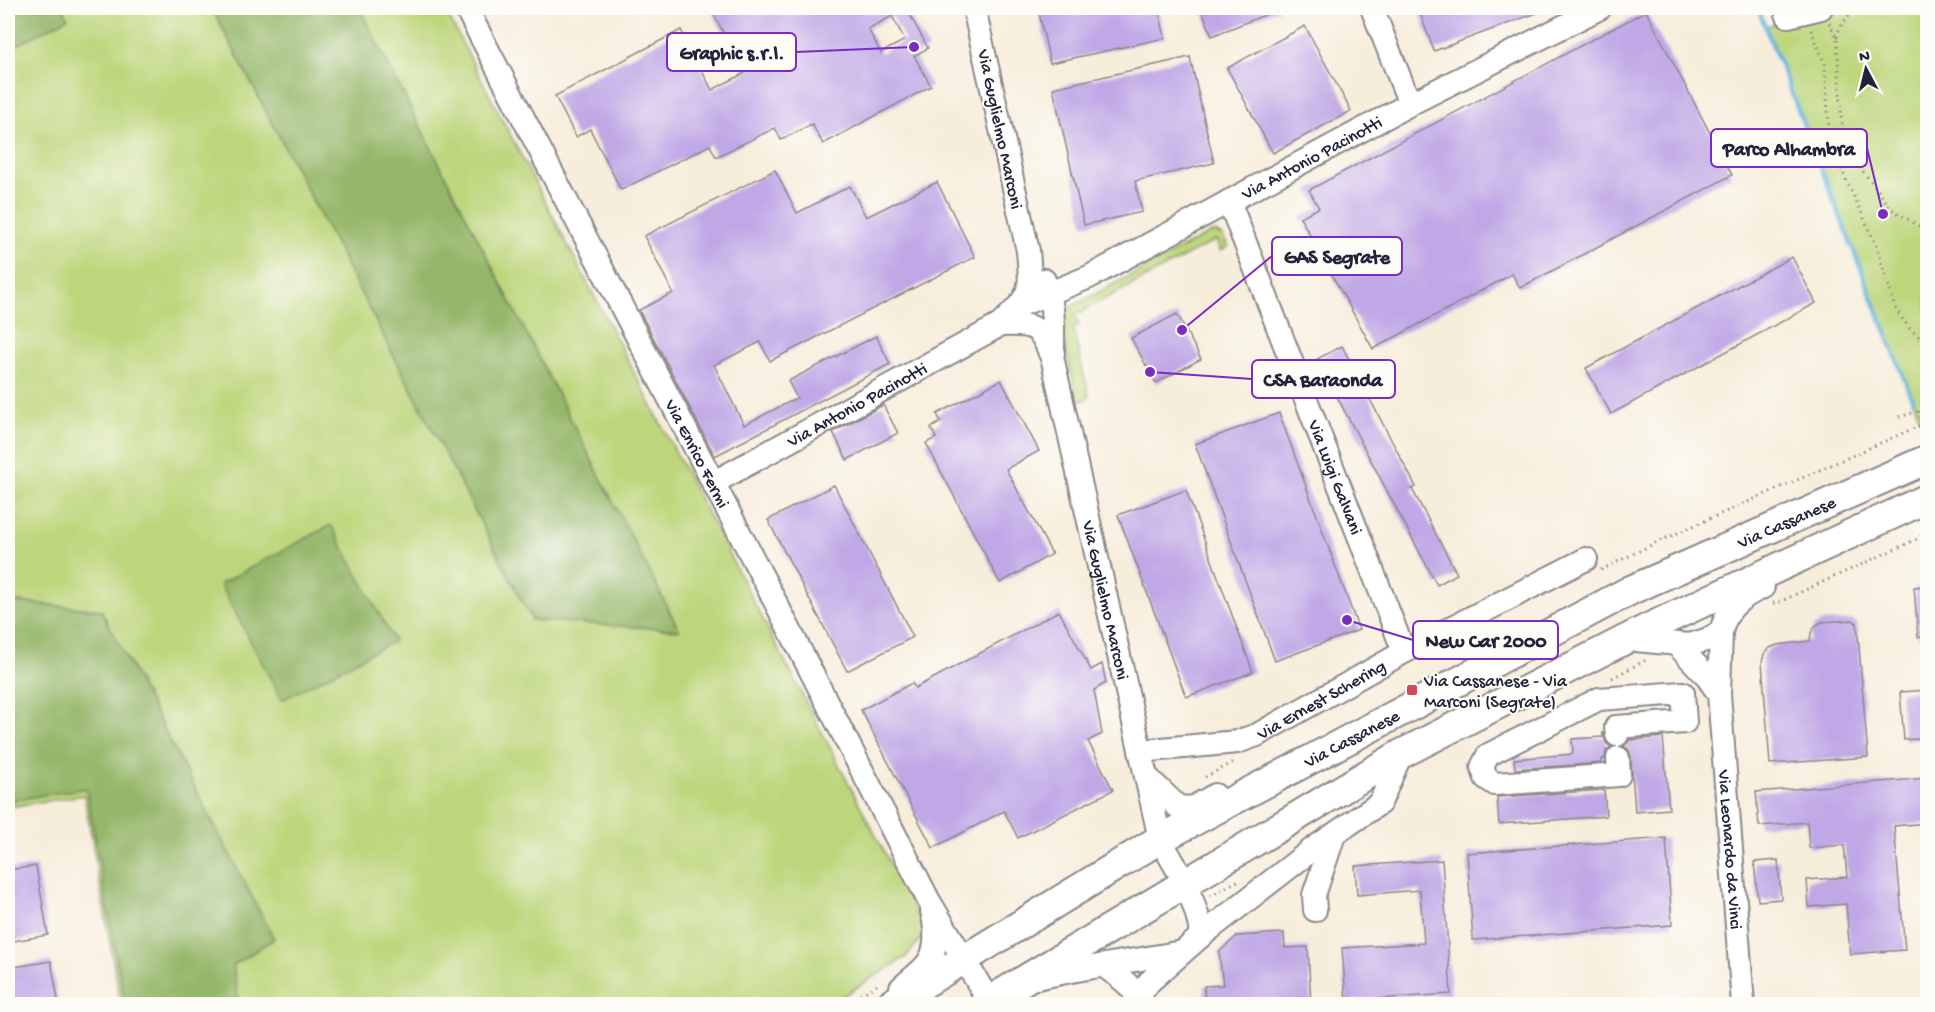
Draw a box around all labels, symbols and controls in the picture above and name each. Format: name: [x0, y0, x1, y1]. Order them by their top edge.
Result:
callout: Graphic s.r.l.: [667, 33, 796, 71]
north arrow: [1836, 39, 1896, 99]
text: Graphic s.r.l.: [680, 44, 784, 67]
street label: Via Guglielmo Marconi: [971, 47, 1026, 211]
text: N: [1858, 47, 1871, 68]
street label: Via Antonio Pacinotti: [1238, 113, 1387, 206]
callout: Parco Alhambra: [1711, 129, 1867, 167]
text: Parco Alhambra: [1722, 140, 1856, 163]
callout: GAS Segrate: [1272, 237, 1402, 275]
text: GAS Segrate: [1284, 248, 1391, 271]
street label: Via Antonio Pacinotti: [783, 359, 932, 454]
callout: CSA Baraonda: [1252, 360, 1395, 398]
text: CSA Baraonda: [1263, 371, 1383, 394]
street label: Via Enrico Fermi: [658, 396, 733, 512]
street label: Via Luigi Galvani: [1302, 417, 1366, 538]
street label: Via Cassanese: [1734, 493, 1840, 555]
street label: Via Guglielmo Marconi: [1076, 518, 1132, 682]
callout: New Car 2000: [1413, 621, 1558, 659]
text: New Car 2000: [1425, 632, 1547, 655]
street label: Via Ernest Schering: [1253, 656, 1390, 746]
place label: Via Cassanese - Via Marconi (Segrate): [1423, 672, 1568, 714]
marker: Via Cassanese - Via Marconi (Segrate): [1405, 683, 1419, 697]
street label: Via Cassanese: [1300, 706, 1404, 774]
street label: Via Leonardo da Vinci: [1712, 768, 1745, 930]

